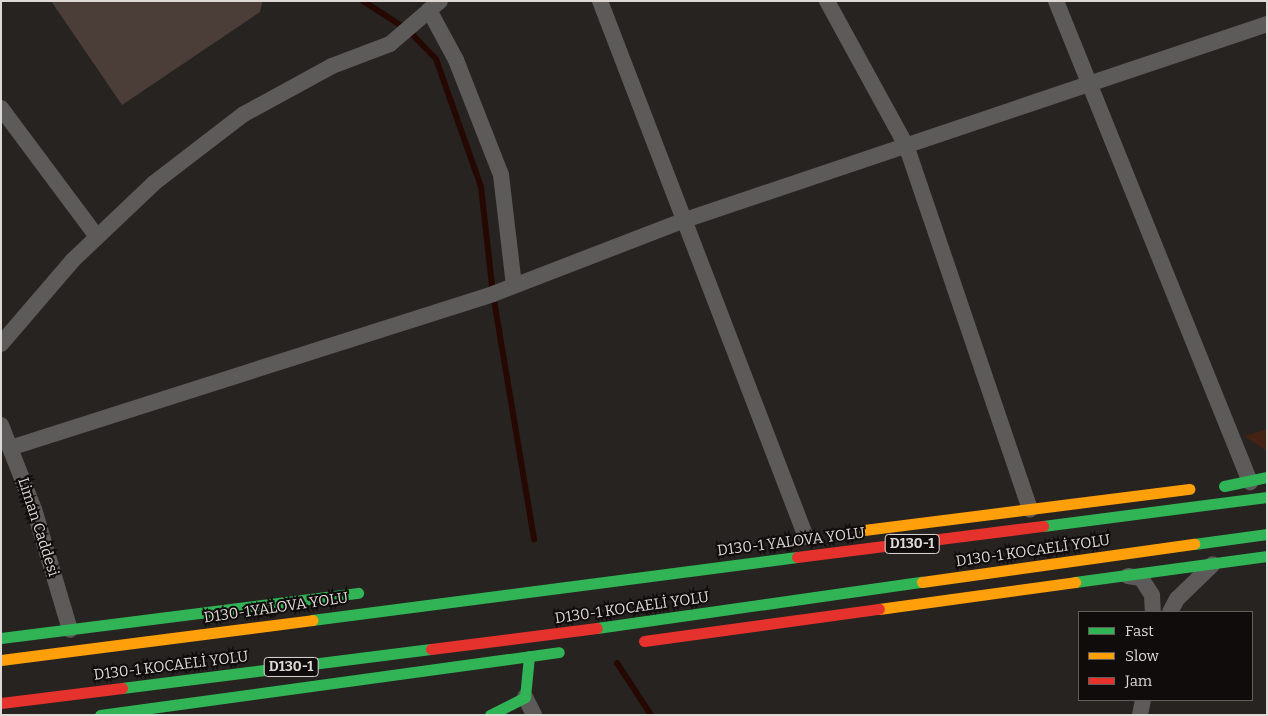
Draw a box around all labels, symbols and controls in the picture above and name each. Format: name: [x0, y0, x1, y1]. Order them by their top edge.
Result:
street label: Liman Caddesi: [14, 475, 62, 579]
street label: D130-1 YALOVA YOLU: [716, 524, 866, 560]
street label: D130-1 KOCAELİ YOLU: [955, 531, 1111, 571]
road number: D130-1: [884, 532, 940, 556]
street label: D130-1 KOCAELİ YOLU: [554, 588, 710, 628]
street label: D130-1YALOVA YOLU: [203, 589, 349, 627]
legend: [1078, 611, 1253, 701]
text: Fast: [1125, 622, 1154, 640]
text: Slow: [1125, 647, 1159, 665]
street label: D130-1 KOCAELİ YOLU: [93, 648, 249, 684]
road number: D130-1: [264, 656, 318, 679]
text: Jam: [1125, 672, 1152, 690]

